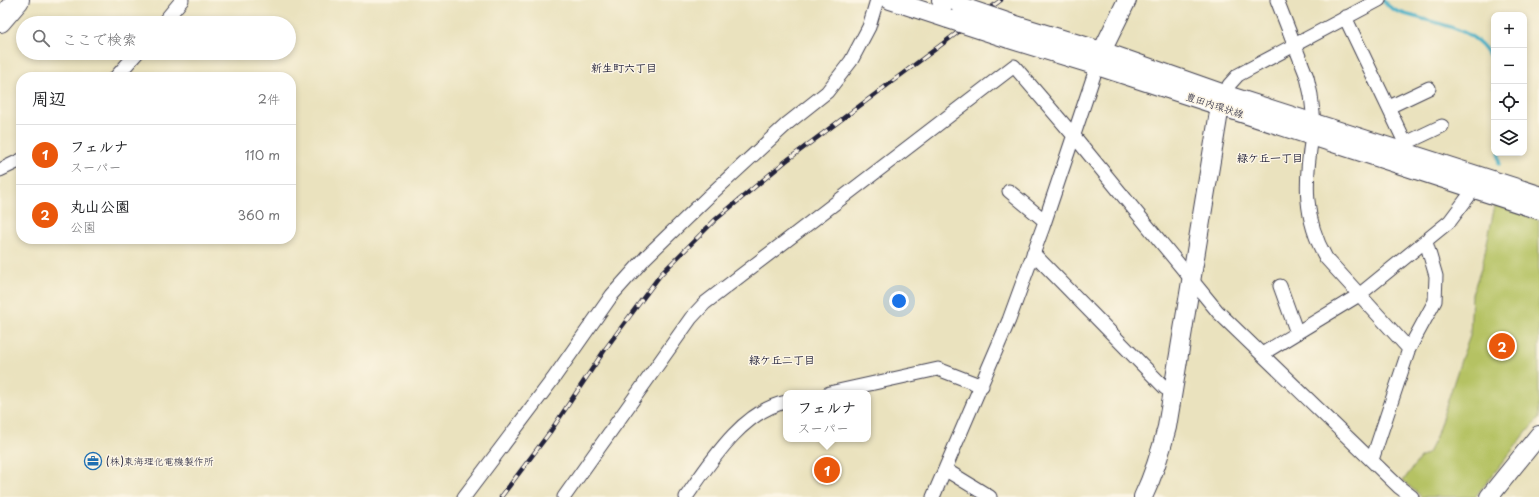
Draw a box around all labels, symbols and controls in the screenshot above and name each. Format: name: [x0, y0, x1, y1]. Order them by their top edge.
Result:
map controls: [1491, 12, 1527, 156]
button: +: [1491, 12, 1527, 48]
search box: [16, 16, 296, 60]
icon: search: [30, 27, 52, 49]
text: ここで検索: [62, 27, 137, 50]
button: −: [1491, 48, 1527, 84]
district label: 新生町六丁目: [591, 59, 657, 76]
button: locate: [1491, 84, 1527, 120]
text: 周辺: [32, 85, 66, 111]
street label: 豊田内環状線: [1184, 88, 1246, 121]
text: 2件: [258, 89, 280, 108]
button: layers: [1491, 120, 1527, 156]
text: フェルナ: [70, 134, 129, 157]
text: 1: [42, 145, 48, 164]
text: 110 m: [245, 145, 280, 164]
district label: 緑ケ丘一丁目: [1237, 149, 1303, 166]
text: スーパー: [70, 157, 121, 176]
text: 丸山公園: [70, 194, 130, 217]
text: 2: [40, 205, 50, 224]
text: 360 m: [237, 205, 280, 224]
text: 公園: [70, 217, 96, 236]
your location: [889, 291, 909, 311]
pin: 2: [1489, 331, 1515, 361]
district label: 緑ケ丘二丁目: [749, 351, 815, 368]
popup: [783, 390, 871, 442]
text: フェルナ: [798, 395, 856, 418]
text: スーパー: [798, 418, 849, 437]
office icon: (株)東海理化電機製作所: [83, 451, 103, 471]
place label: (株)東海理化電機製作所: [106, 453, 214, 468]
pin: 1: [814, 455, 840, 485]

